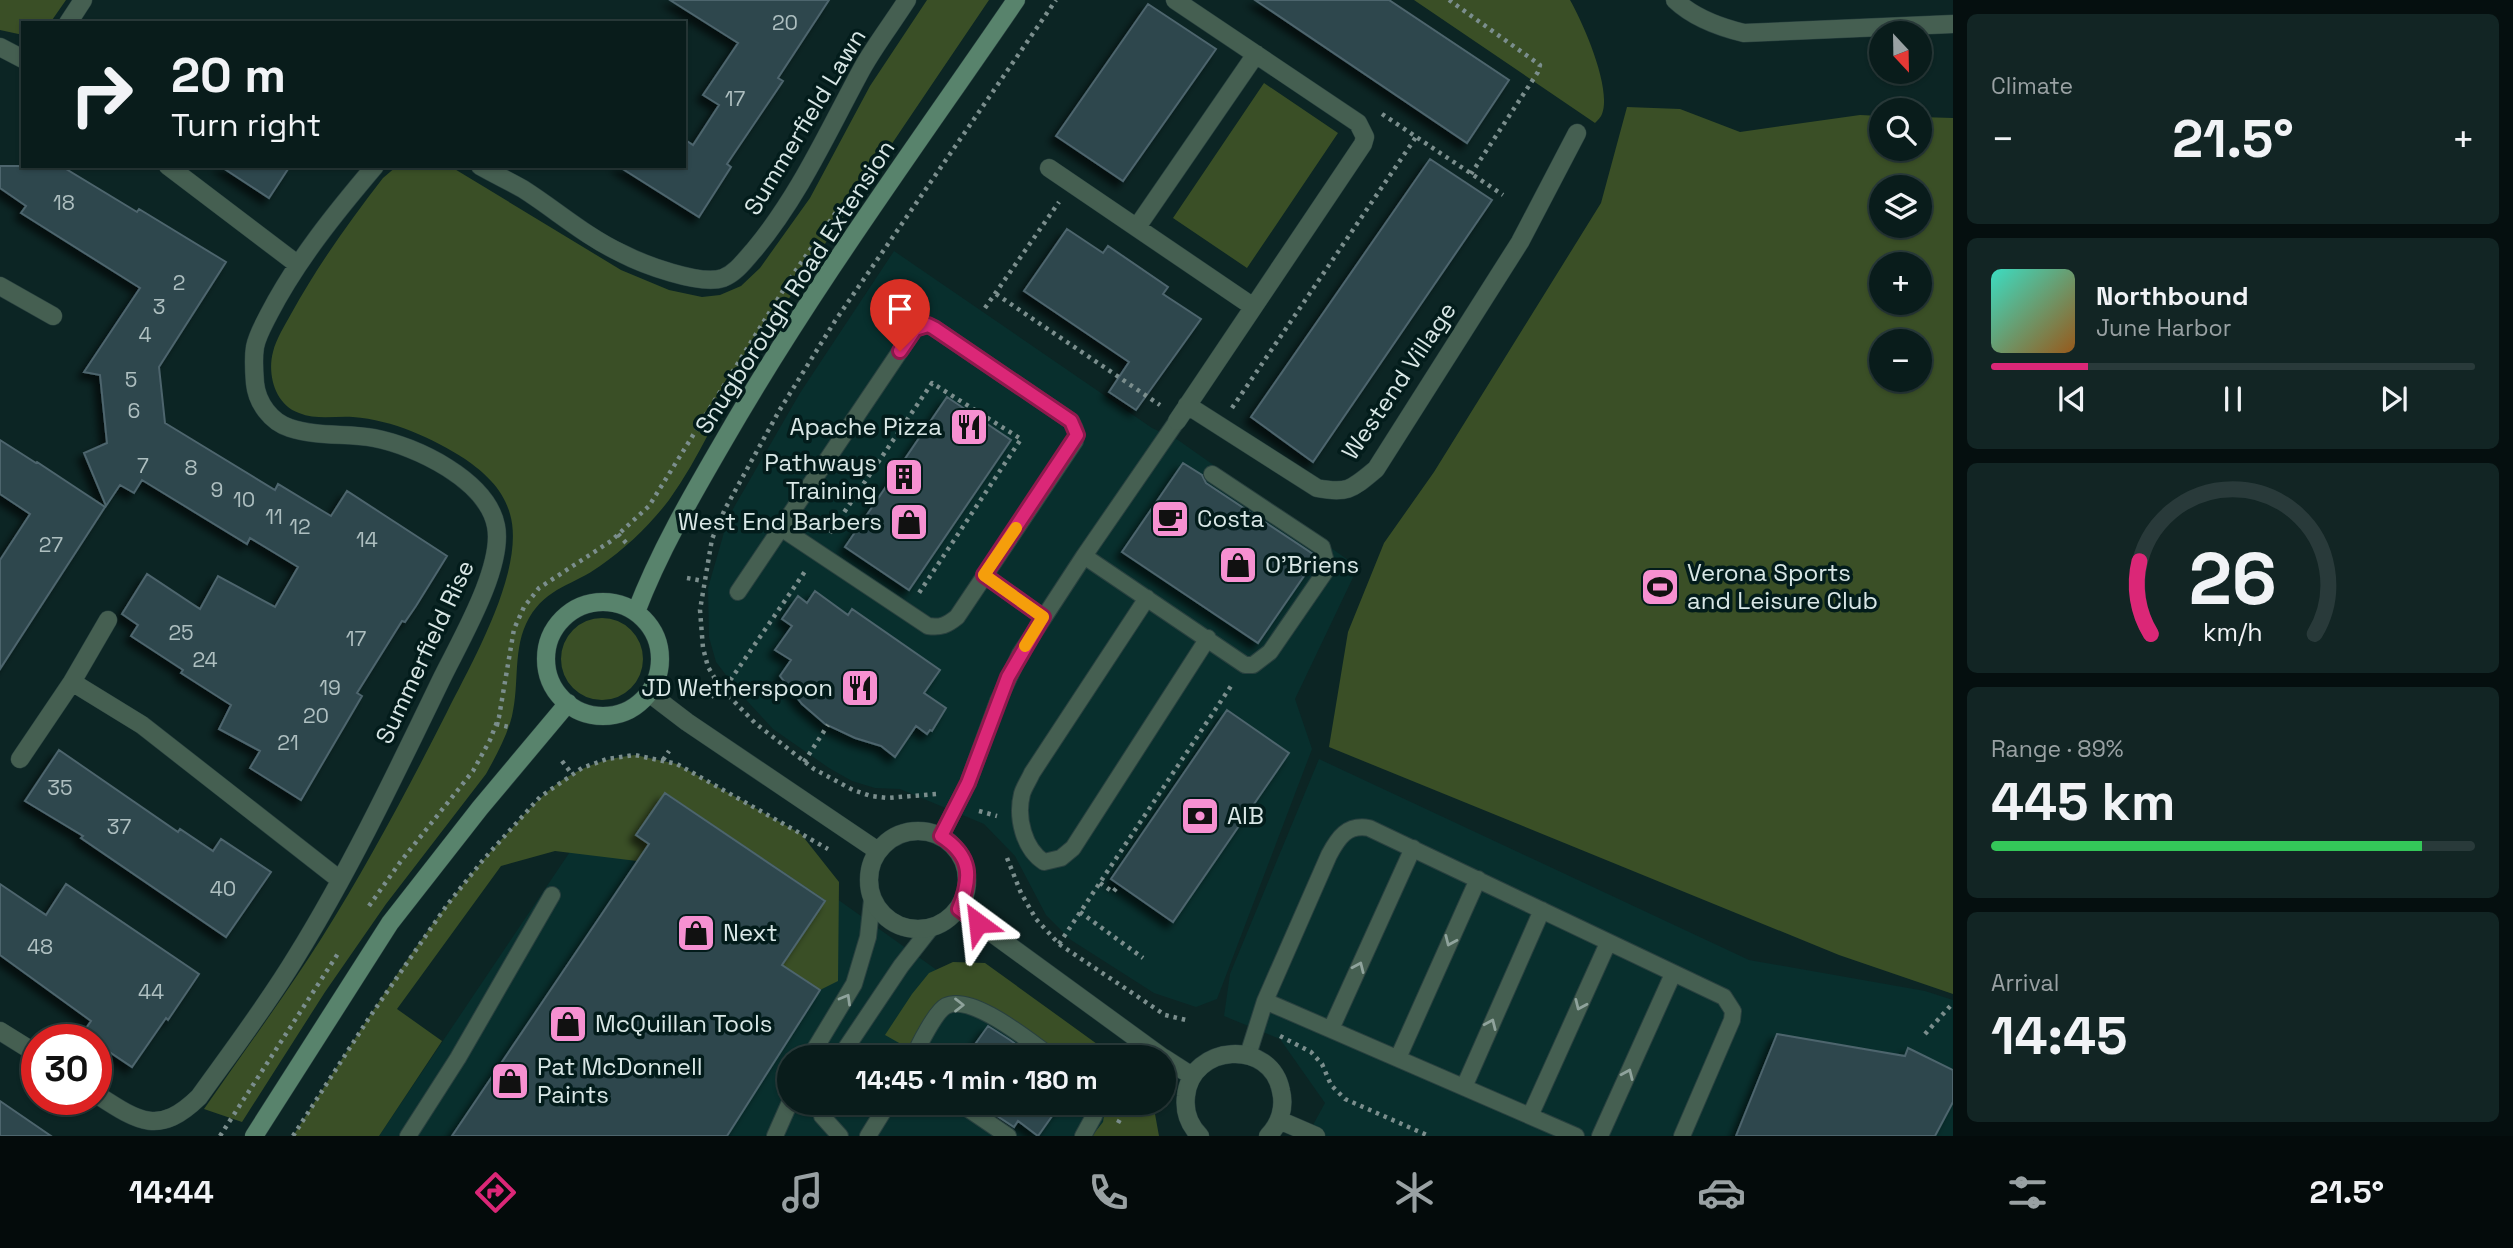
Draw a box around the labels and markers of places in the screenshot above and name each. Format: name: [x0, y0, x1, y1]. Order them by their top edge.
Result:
pin: [870, 279, 930, 351]
restaurant icon: Apache Pizza: [948, 406, 990, 448]
place label: Apache Pizza: [789, 411, 942, 442]
place label: Pathways Training: [764, 447, 877, 506]
building icon: Pathways Training: [883, 456, 925, 498]
cafe icon: Costa: [1149, 498, 1191, 540]
shop icon: West End Barbers: [888, 501, 930, 543]
place label: Costa: [1197, 503, 1265, 534]
place label: West End Barbers: [678, 506, 882, 537]
shop icon: O'Briens: [1217, 544, 1259, 586]
place label: O'Briens: [1265, 549, 1359, 580]
place label: Verona Sports and Leisure Club: [1687, 557, 1878, 616]
sports icon: Verona Sports and Leisure Club: [1639, 566, 1681, 608]
restaurant icon: JD Wetherspoon: [839, 667, 881, 709]
place label: JD Wetherspoon: [641, 672, 833, 703]
bank icon: AIB: [1179, 795, 1221, 837]
place label: AIB: [1227, 800, 1264, 831]
shop icon: Next: [675, 912, 717, 954]
place label: Next: [723, 917, 778, 948]
shop icon: McQuillan Tools: [547, 1003, 589, 1045]
place label: McQuillan Tools: [595, 1008, 772, 1039]
place label: Pat McDonnell Paints: [537, 1051, 703, 1110]
shop icon: Pat McDonnell Paints: [489, 1060, 531, 1102]

